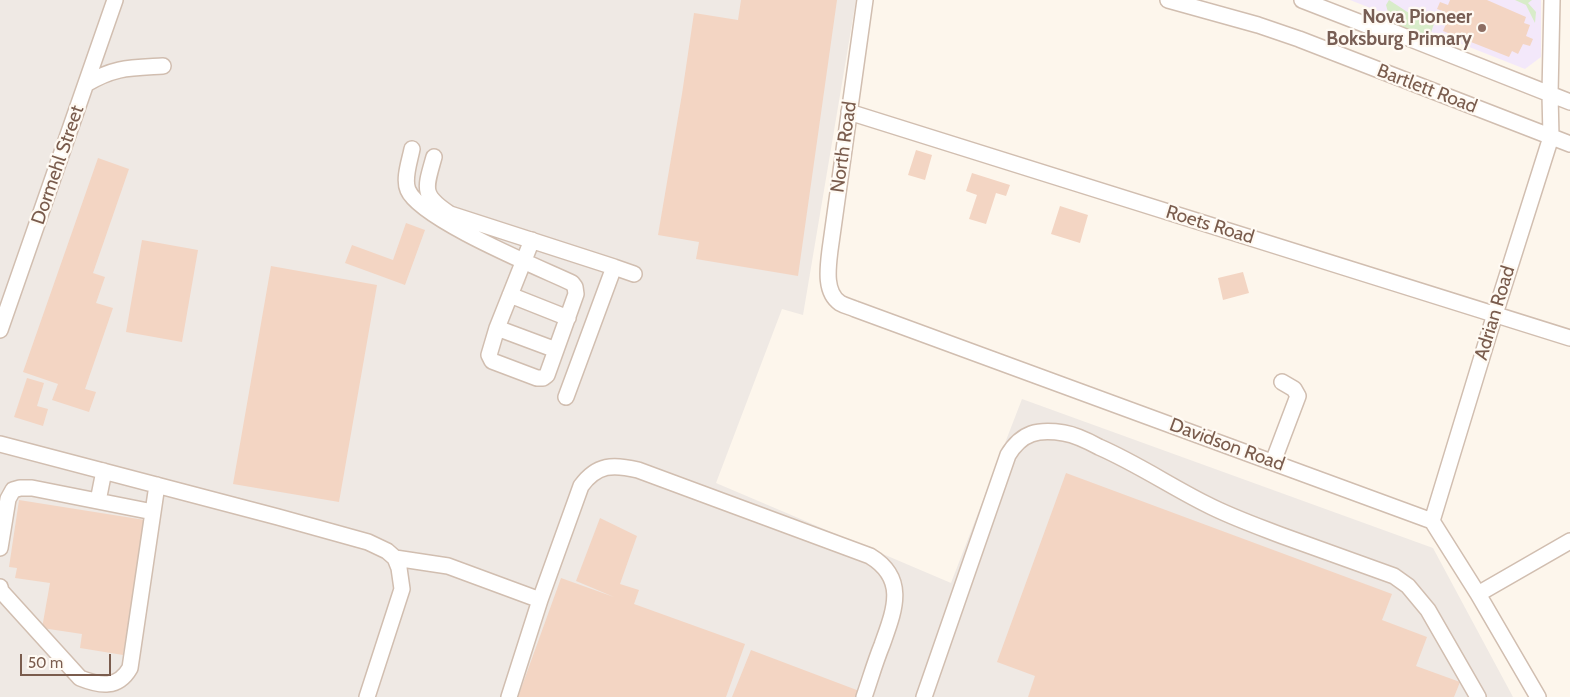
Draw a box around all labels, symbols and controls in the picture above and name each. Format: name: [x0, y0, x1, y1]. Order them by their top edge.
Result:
place label: Nova Pioneer Boksburg Primary: [1326, 6, 1472, 50]
marker: Nova Pioneer Boksburg Primary: [1476, 22, 1488, 34]
street label: Bartlett Road: [1374, 59, 1480, 119]
street label: North Road: [826, 100, 862, 194]
street label: Dormehl Street: [27, 102, 89, 228]
street label: Roets Road: [1163, 201, 1257, 249]
street label: Adrian Road: [1470, 263, 1520, 363]
street label: Davidson Road: [1166, 414, 1288, 476]
scale bar: [22, 644, 114, 676]
text: 50 m: [28, 654, 63, 672]

